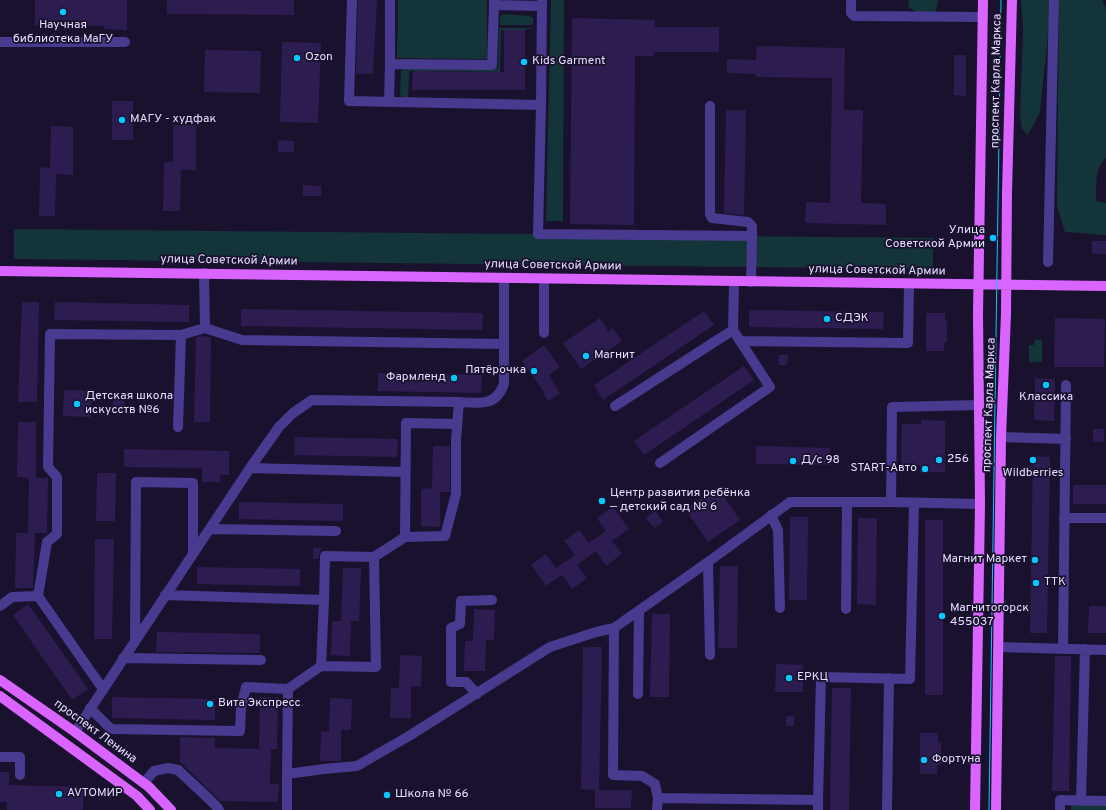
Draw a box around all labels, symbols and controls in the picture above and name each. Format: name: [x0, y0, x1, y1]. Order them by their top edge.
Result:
marker: Научная библиотека МаГУ: [58, 7, 68, 17]
street label: проспект Карла Маркса: [989, 14, 1005, 148]
place label: Научная библиотека МаГУ: [13, 19, 113, 47]
place label: Ozon: [305, 51, 333, 65]
marker: Ozon: [292, 53, 302, 63]
place label: Kids Garment: [532, 55, 606, 69]
marker: Kids Garment: [519, 57, 529, 67]
place label: МАГУ - худфак: [130, 113, 216, 127]
marker: МАГУ - худфак: [117, 115, 127, 125]
place label: Улица Советской Армии: [885, 224, 985, 252]
marker: Улица Советской Армии: [988, 233, 998, 243]
street label: улица Советской Армии: [160, 253, 298, 269]
street label: улица Советской Армии: [484, 258, 622, 274]
street label: улица Советской Армии: [808, 263, 946, 279]
place label: СДЭК: [835, 312, 869, 326]
marker: СДЭК: [822, 314, 832, 324]
street label: проспект Карла Маркса: [980, 337, 1000, 473]
place label: Магнит: [594, 349, 635, 363]
marker: Магнит: [581, 351, 591, 361]
place label: Пятёрочка: [465, 364, 526, 378]
marker: Пятёрочка: [529, 366, 539, 376]
place label: Фармленд: [386, 371, 446, 385]
marker: Фармленд: [449, 373, 459, 383]
marker: Классика: [1041, 380, 1051, 390]
place label: Детская школа искусств №6: [85, 390, 173, 418]
place label: Классика: [1019, 391, 1073, 405]
marker: Детская школа искусств №6: [72, 399, 82, 409]
place label: 256: [947, 453, 969, 467]
place label: Д/с 98: [801, 454, 840, 468]
marker: 256: [934, 455, 944, 465]
marker: Wildberries: [1028, 455, 1038, 465]
marker: Д/с 98: [788, 456, 798, 466]
place label: START-Авто: [851, 462, 917, 476]
marker: START-Авто: [920, 464, 930, 474]
place label: Wildberries: [1003, 467, 1063, 481]
place label: Центр развития ребёнка — детский сад № 6: [610, 487, 750, 515]
marker: Центр развития ребёнка — детский сад № 6: [597, 496, 607, 506]
place label: Магнит Маркет: [942, 553, 1027, 567]
marker: Магнит Маркет: [1030, 555, 1040, 565]
place label: ТТК: [1044, 576, 1066, 590]
marker: ТТК: [1031, 578, 1041, 588]
place label: Магнитогорск 455037: [950, 602, 1029, 630]
marker: Магнитогорск 455037: [937, 611, 947, 621]
place label: ЕРКЦ: [797, 671, 828, 685]
marker: ЕРКЦ: [784, 673, 794, 683]
street label: проспект Ленина: [51, 697, 139, 767]
place label: Вита Экспресс: [218, 697, 301, 711]
marker: Вита Экспресс: [205, 699, 215, 709]
place label: Фортуна: [932, 753, 981, 767]
marker: Фортуна: [919, 755, 929, 765]
place label: AVTOМИР: [67, 787, 123, 801]
place label: Школа № 66: [395, 788, 469, 802]
marker: AVTOМИР: [54, 789, 64, 799]
marker: Школа № 66: [382, 790, 392, 800]

